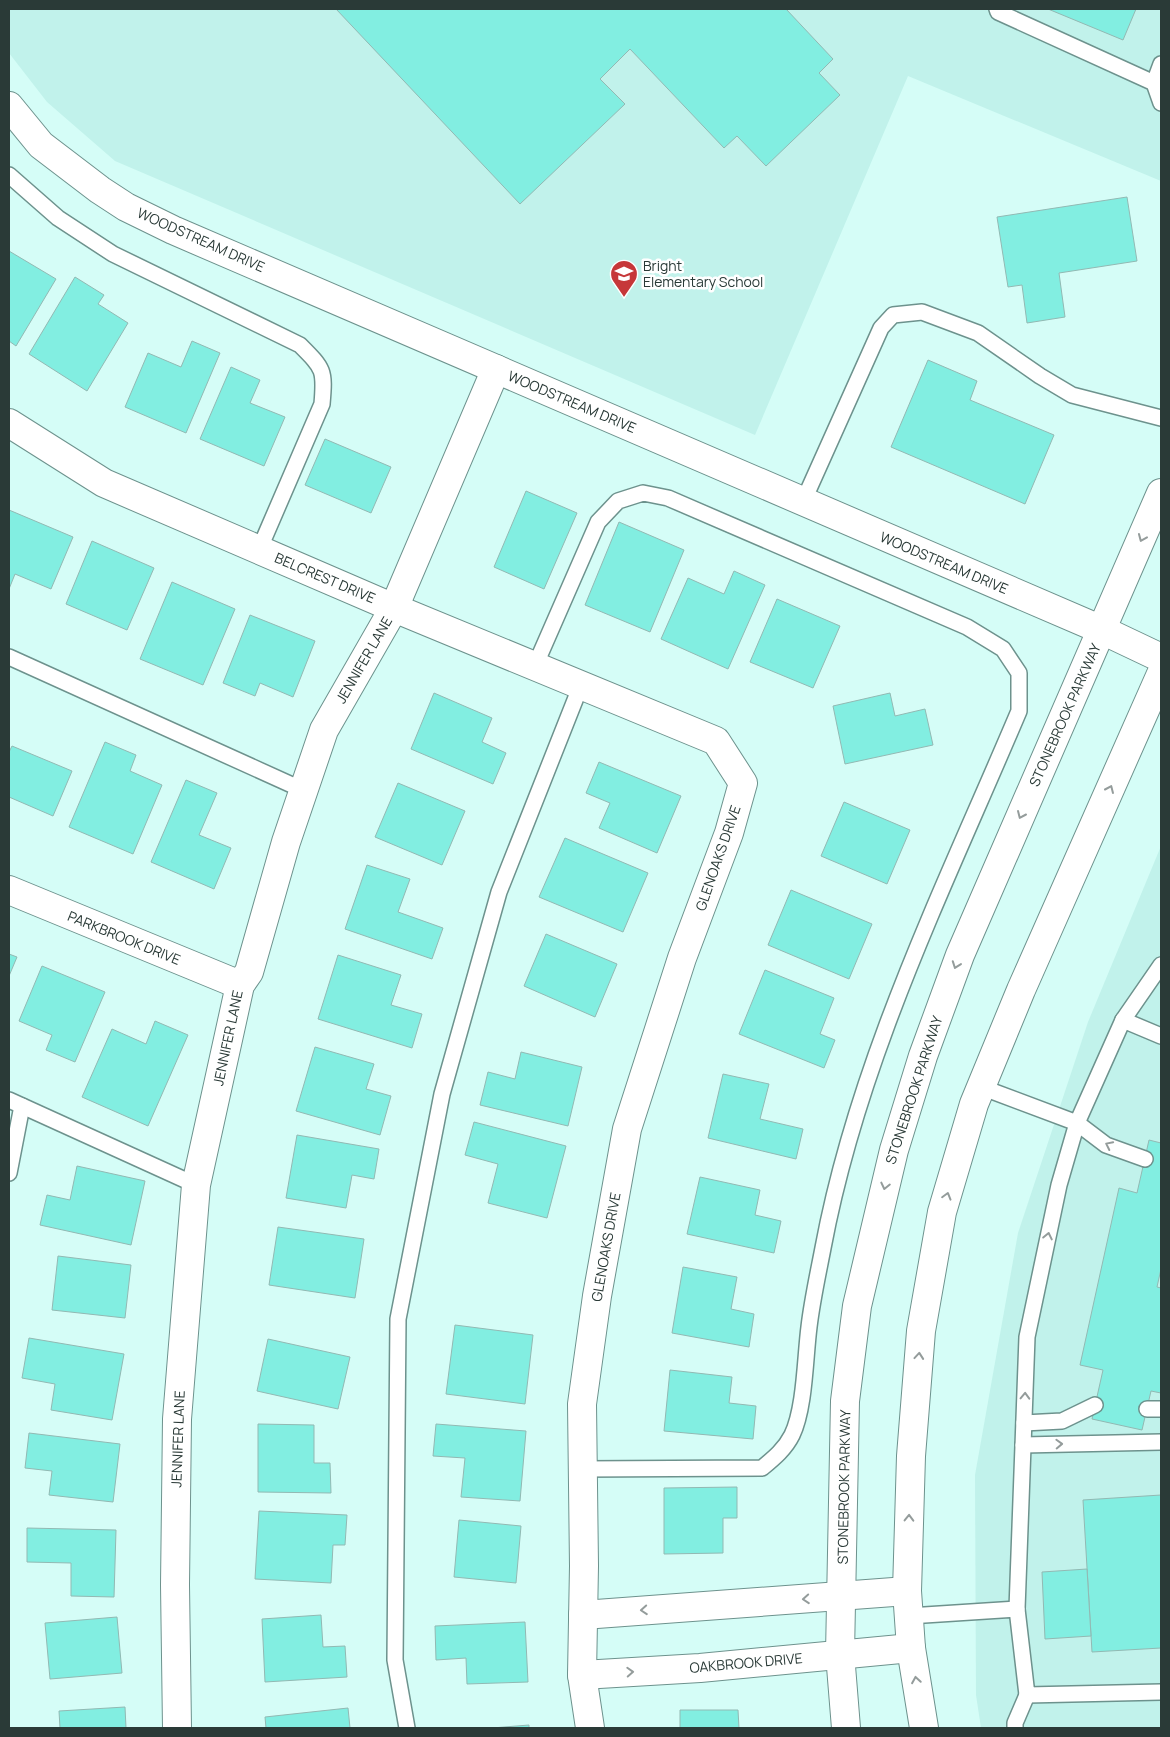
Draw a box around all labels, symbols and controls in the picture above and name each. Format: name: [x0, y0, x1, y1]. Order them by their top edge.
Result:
street label: WOODSTREAM DRIVE: [134, 203, 268, 276]
place label: Bright Elementary School: [643, 256, 763, 291]
school or university icon: Bright Elementary School: [609, 259, 639, 298]
street label: WOODSTREAM DRIVE: [505, 366, 639, 437]
street label: WOODSTREAM DRIVE: [877, 527, 1011, 598]
one-way arrow: [1137, 533, 1148, 542]
street label: BELCREST DRIVE: [272, 548, 378, 607]
street label: JENNIFER LANE: [331, 613, 396, 707]
street label: STONEBROOK PARKWAY: [1024, 640, 1105, 789]
one-way arrow: [1104, 785, 1115, 794]
street label: GLENOAKS DRIVE: [691, 802, 745, 913]
one-way arrow: [1016, 810, 1027, 819]
street label: PARKBROOK DRIVE: [65, 906, 183, 969]
one-way arrow: [952, 960, 962, 968]
street label: JENNIFER LANE: [208, 988, 247, 1087]
street label: STONEBROOK PARKWAY: [881, 1013, 947, 1166]
one-way arrow: [1105, 1141, 1114, 1151]
one-way arrow: [880, 1181, 891, 1190]
street label: GLENOAKS DRIVE: [587, 1191, 624, 1303]
one-way arrow: [941, 1193, 951, 1201]
one-way arrow: [1042, 1232, 1053, 1241]
one-way arrow: [913, 1352, 924, 1360]
street label: JENNIFER LANE: [166, 1390, 189, 1488]
one-way arrow: [1020, 1392, 1030, 1400]
street label: STONEBROOK PARKWAY: [833, 1409, 854, 1565]
one-way arrow: [1055, 1438, 1063, 1449]
one-way arrow: [904, 1514, 914, 1522]
one-way arrow: [802, 1593, 810, 1604]
one-way arrow: [640, 1605, 648, 1616]
street label: OAKBROOK DRIVE: [689, 1648, 803, 1677]
one-way arrow: [626, 1667, 634, 1678]
one-way arrow: [912, 1676, 922, 1685]

